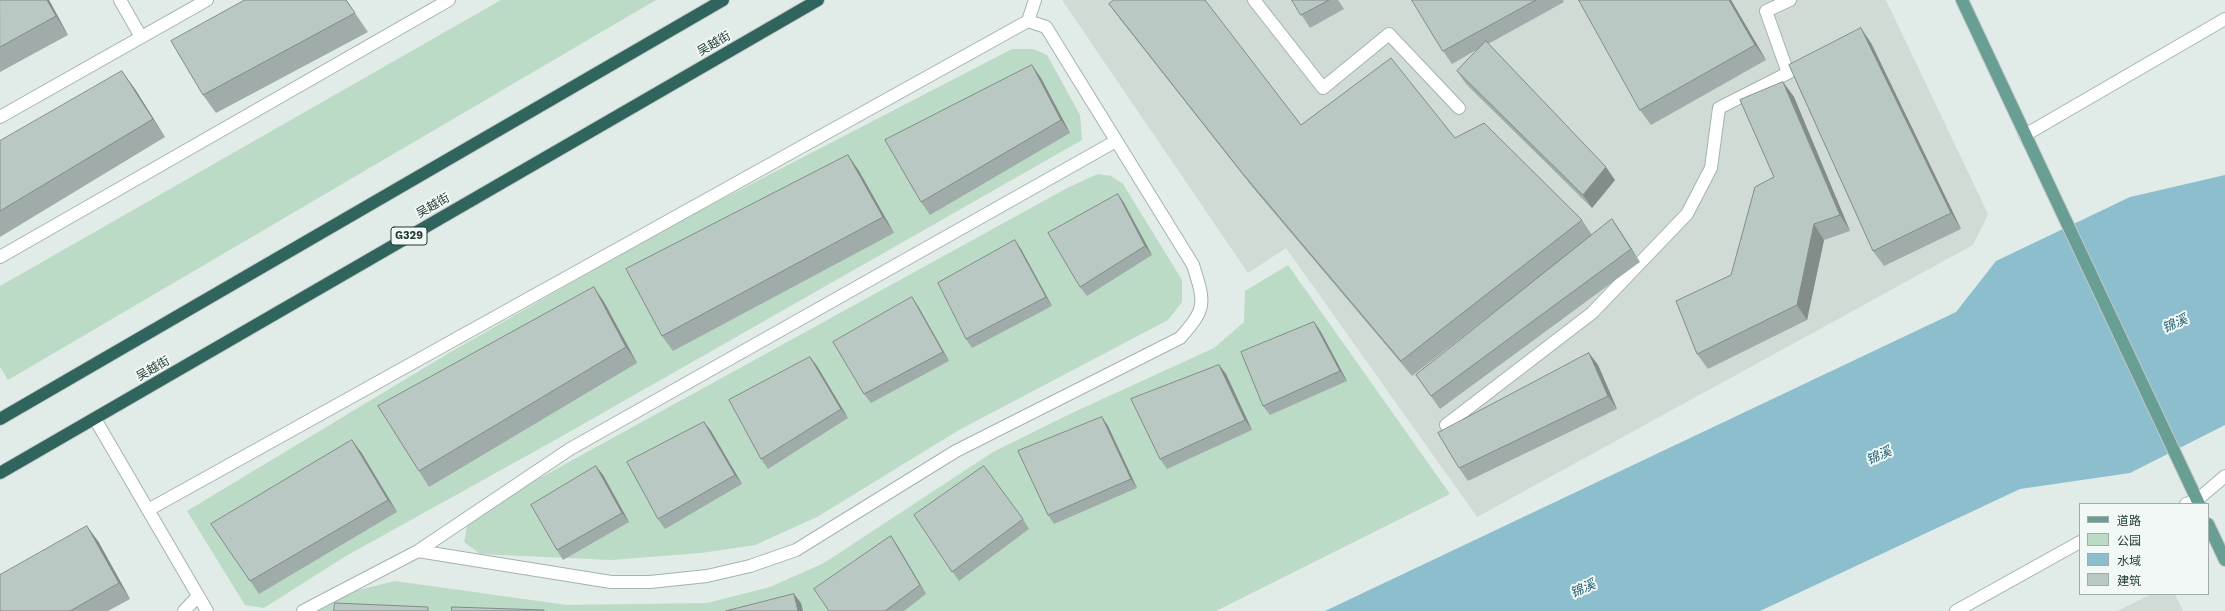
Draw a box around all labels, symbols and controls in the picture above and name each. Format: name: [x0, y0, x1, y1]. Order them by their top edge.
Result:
street label: 吴越街: [695, 29, 733, 59]
street label: 吴越街: [414, 191, 452, 221]
road number: G329: [391, 227, 427, 245]
water label: 锦溪: [2160, 312, 2190, 336]
street label: 吴越街: [134, 354, 172, 384]
water label: 锦溪: [1864, 444, 1894, 468]
legend: [2079, 503, 2209, 595]
text: 道路: [2117, 514, 2141, 528]
text: 公园: [2117, 534, 2141, 548]
text: 水域: [2117, 554, 2141, 568]
text: 建筑: [2117, 574, 2141, 588]
water label: 锦溪: [1568, 577, 1598, 601]

